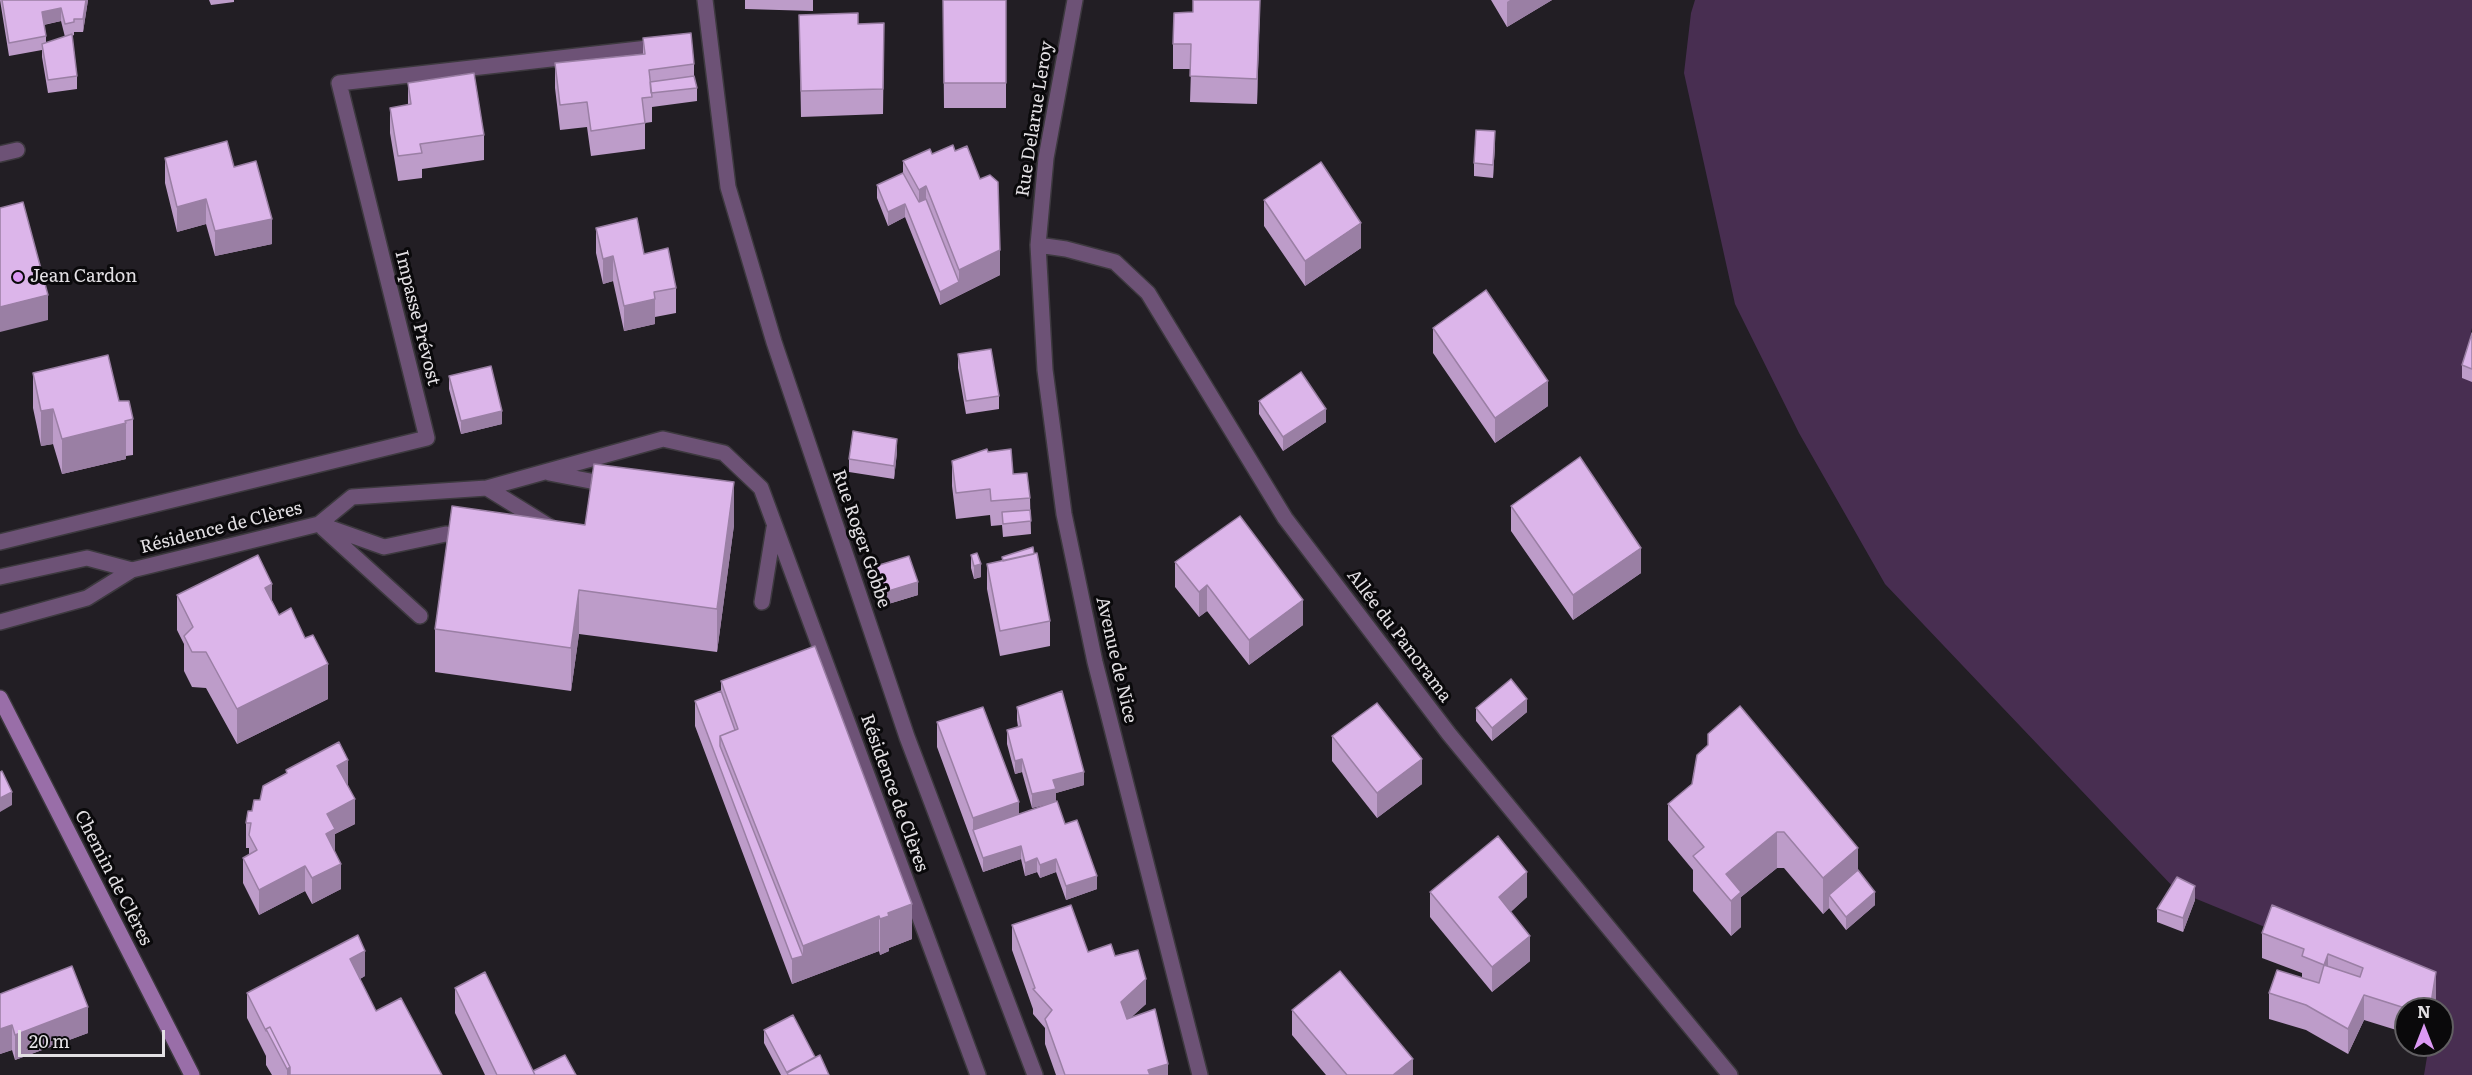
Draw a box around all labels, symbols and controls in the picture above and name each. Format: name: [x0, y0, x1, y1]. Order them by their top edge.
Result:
street label: Rue Delarue Leroy: [1012, 40, 1058, 198]
street label: Impasse Prévost: [390, 248, 444, 388]
place label: Jean Cardon: [30, 266, 137, 288]
marker: Jean Cardon: [11, 270, 25, 284]
street label: Rue Roger Gobbe: [827, 467, 895, 611]
street label: Résidence de Clères: [138, 497, 304, 559]
street label: Allée du Panorama: [1342, 565, 1456, 707]
street label: Avenue de Nice: [1091, 595, 1141, 725]
street label: Résidence de Clères: [855, 711, 933, 875]
street label: Chemin de Clères: [70, 807, 156, 949]
north arrow: [2394, 997, 2454, 1057]
text: N: [2417, 999, 2431, 1023]
scale bar: [21, 1018, 168, 1056]
text: 20 m: [29, 1027, 70, 1054]

